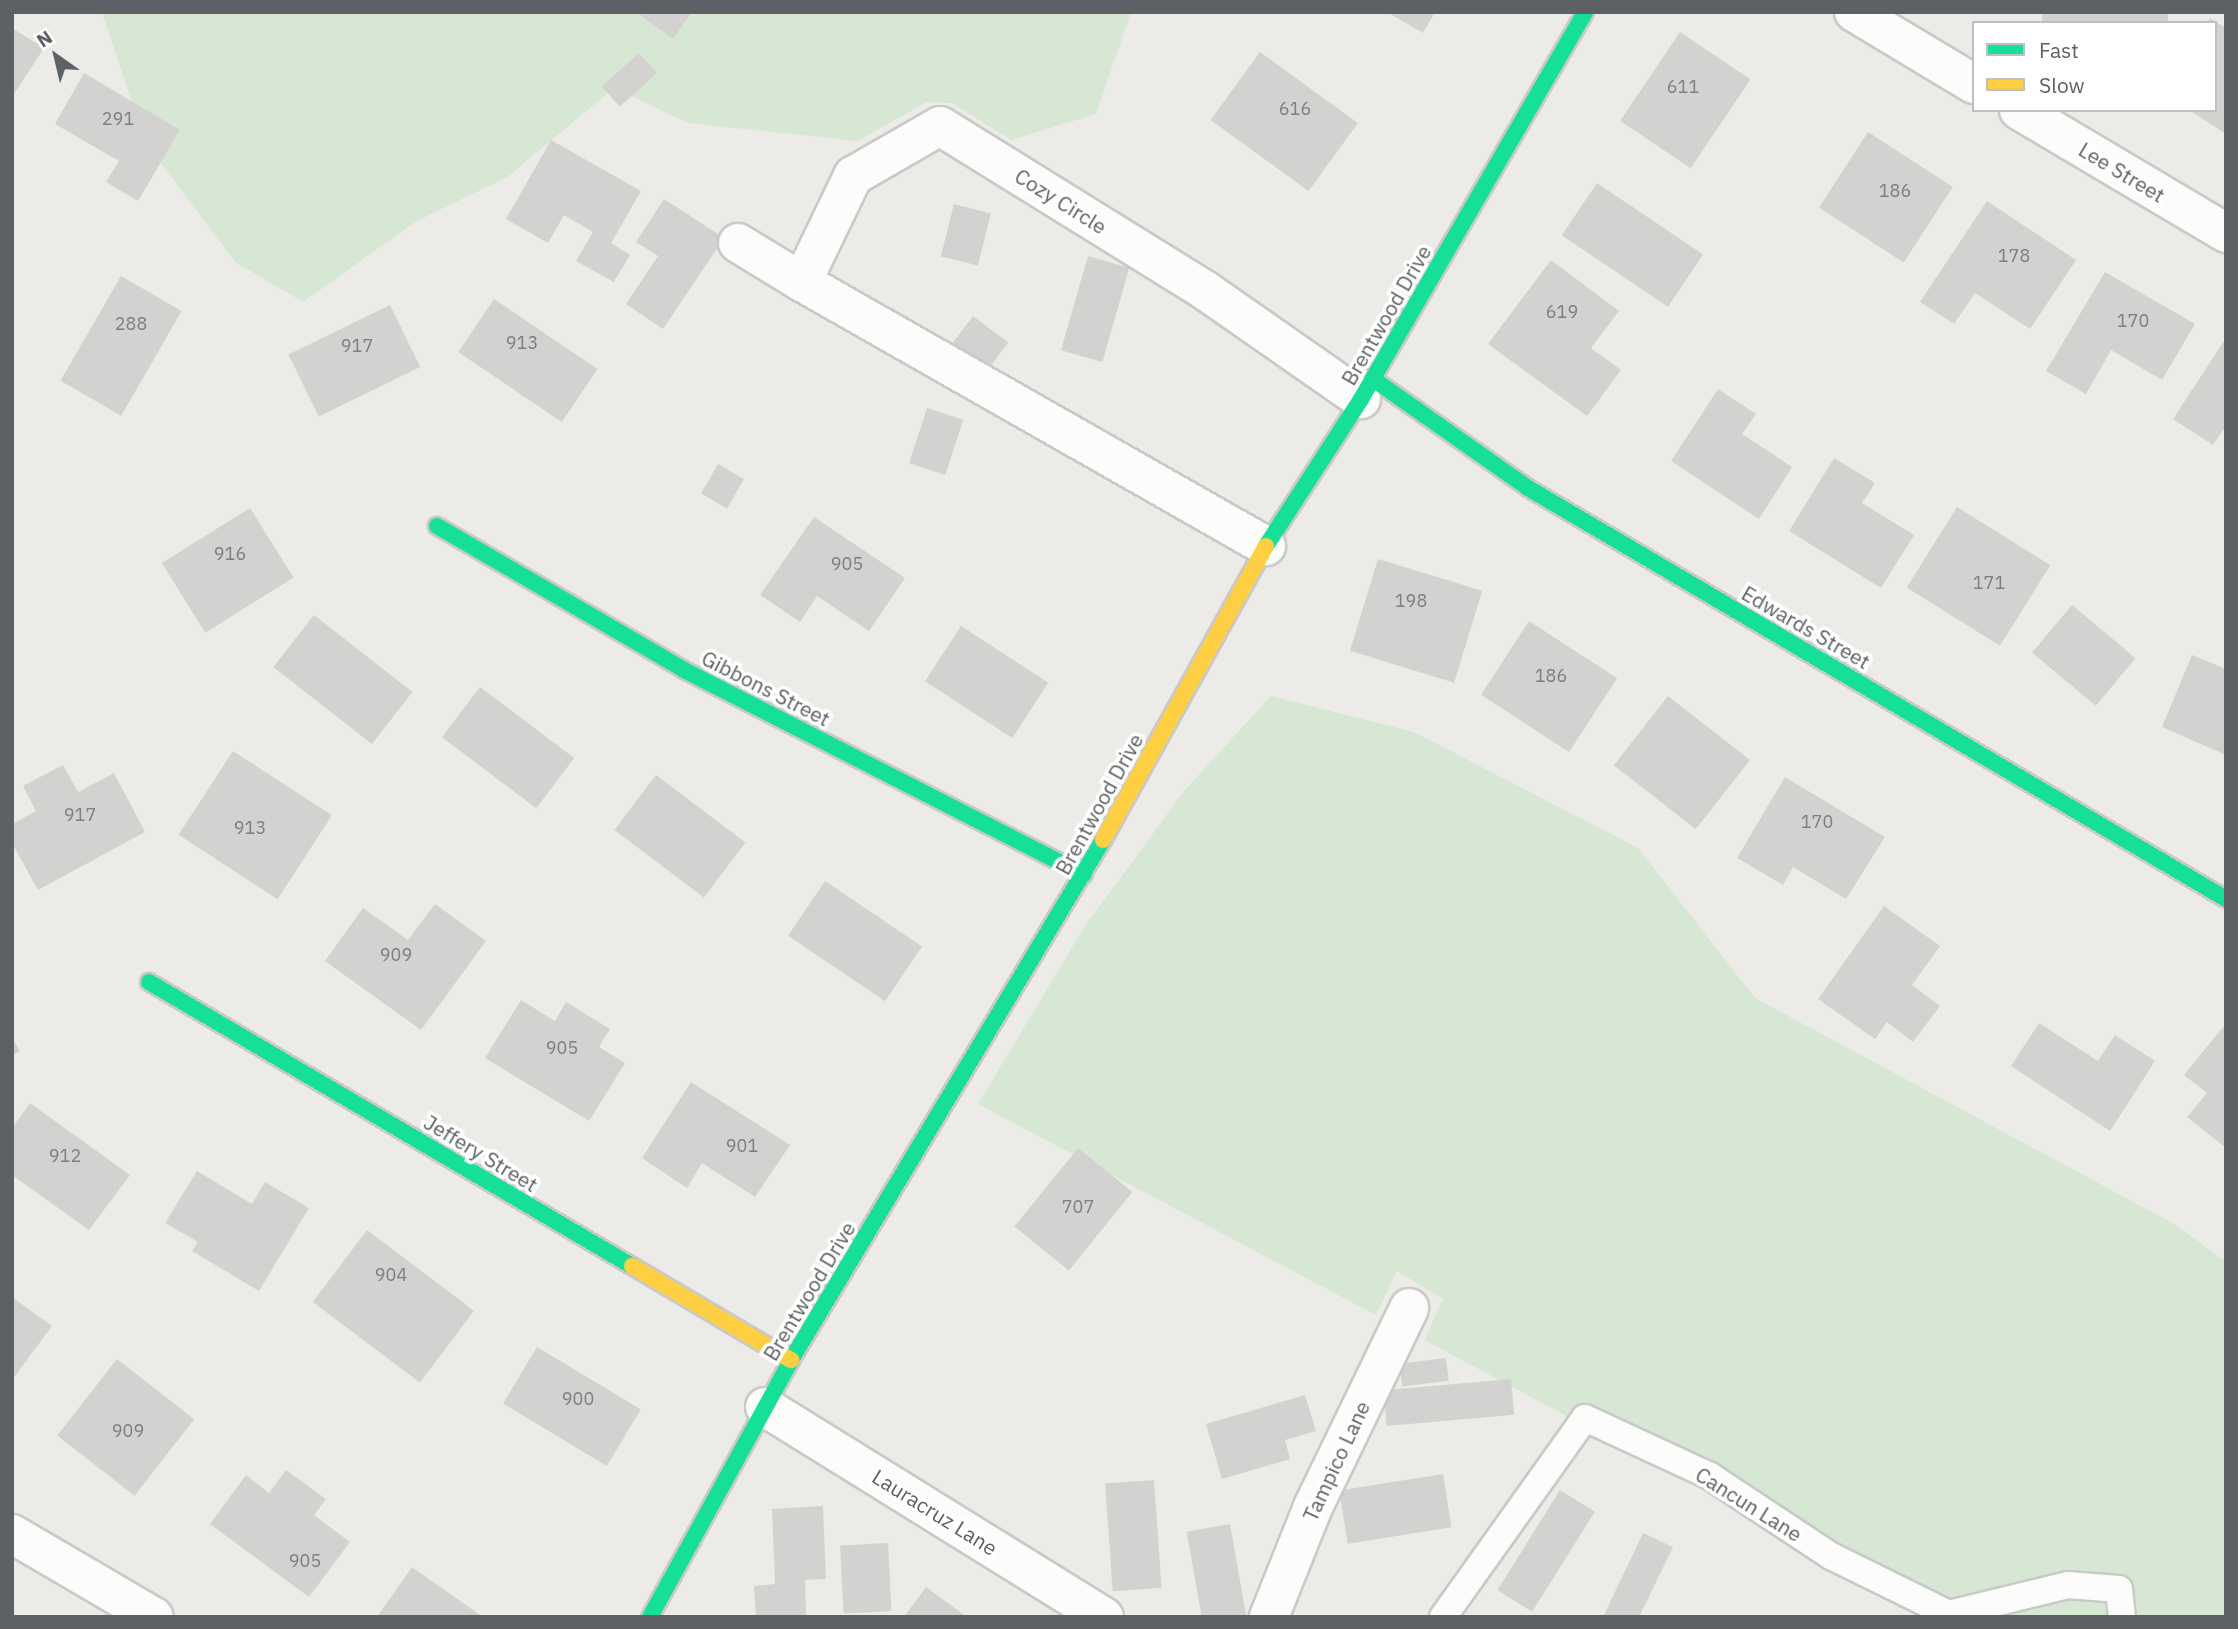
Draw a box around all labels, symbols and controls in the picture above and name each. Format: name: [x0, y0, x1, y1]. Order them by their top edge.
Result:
north arrow: [21, 21, 91, 91]
legend: [1972, 21, 2217, 112]
text: N: [32, 25, 57, 52]
text: Fast: [2039, 36, 2079, 64]
text: Slow: [2039, 71, 2085, 99]
house number: 611: [1667, 76, 1699, 98]
house number: 616: [1279, 98, 1311, 120]
house number: 291: [102, 108, 134, 130]
street label: Lee Street: [2074, 136, 2170, 208]
street label: Cozy Circle: [1010, 163, 1112, 239]
house number: 186: [1879, 180, 1911, 202]
street label: Brentwood Drive: [1336, 240, 1436, 390]
house number: 178: [1998, 245, 2030, 267]
house number: 619: [1546, 301, 1578, 323]
house number: 170: [2117, 310, 2149, 332]
house number: 288: [115, 313, 147, 335]
house number: 913: [506, 332, 538, 354]
house number: 917: [341, 335, 373, 357]
house number: 916: [214, 543, 246, 565]
house number: 905: [831, 553, 863, 575]
house number: 171: [1973, 572, 2005, 594]
street label: Edwards Street: [1737, 580, 1875, 674]
house number: 198: [1395, 590, 1427, 612]
street label: Gibbons Street: [698, 645, 834, 731]
house number: 186: [1535, 665, 1567, 687]
street label: Brentwood Drive: [1050, 729, 1148, 879]
house number: 917: [64, 804, 96, 826]
house number: 170: [1801, 811, 1833, 833]
house number: 913: [234, 817, 266, 839]
house number: 909: [380, 944, 412, 966]
house number: 905: [546, 1037, 578, 1059]
street label: Jeffery Street: [420, 1109, 542, 1197]
house number: 901: [726, 1135, 758, 1157]
house number: 912: [49, 1145, 81, 1167]
house number: 707: [1062, 1196, 1094, 1218]
street label: Brentwood Drive: [758, 1217, 860, 1365]
house number: 904: [375, 1264, 407, 1286]
house number: 900: [562, 1388, 594, 1410]
street label: Tampico Lane: [1297, 1397, 1375, 1525]
house number: 909: [112, 1420, 144, 1442]
street label: Cancun Lane: [1691, 1461, 1807, 1547]
street label: Lauracruz Lane: [868, 1464, 1002, 1560]
house number: 905: [289, 1550, 321, 1572]

